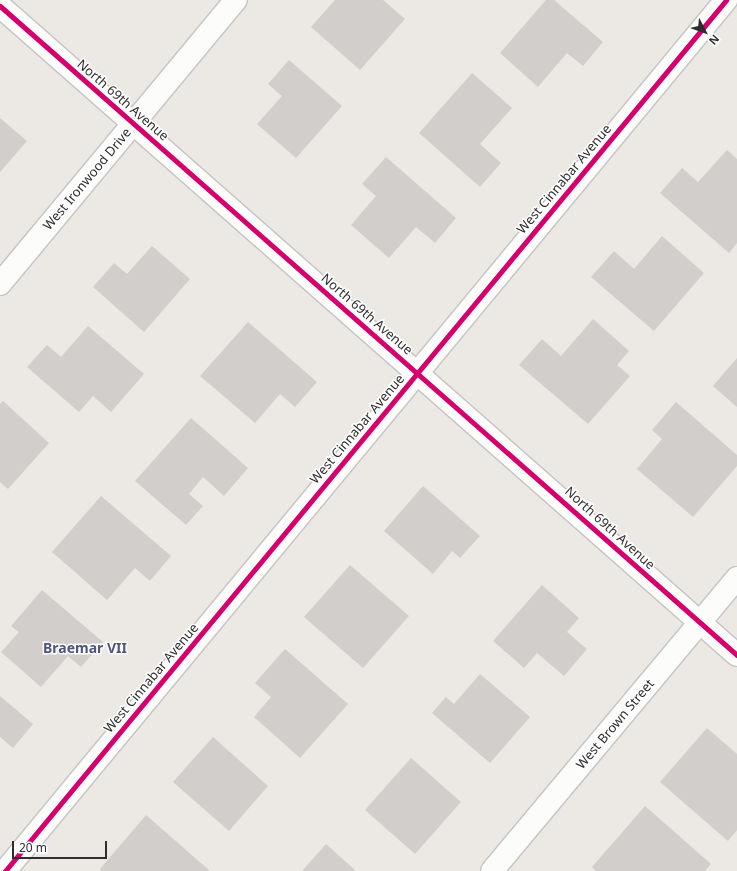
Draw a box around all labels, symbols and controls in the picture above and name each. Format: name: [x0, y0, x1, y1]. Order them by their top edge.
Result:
north arrow: [685, 12, 725, 52]
text: N: [706, 32, 723, 48]
street label: North 69th Avenue: [74, 56, 172, 144]
street label: West Cinnabar Avenue: [514, 121, 614, 237]
street label: West Ironwood Drive: [40, 125, 134, 233]
street label: North 69th Avenue: [318, 270, 416, 358]
street label: West Cinnabar Avenue: [307, 371, 407, 487]
street label: North 69th Avenue: [562, 483, 658, 573]
street label: West Cinnabar Avenue: [101, 620, 201, 736]
district label: Braemar VII: [43, 640, 127, 656]
street label: West Brown Street: [573, 676, 657, 772]
scale bar: [14, 833, 109, 859]
text: 20 m: [19, 839, 47, 856]

